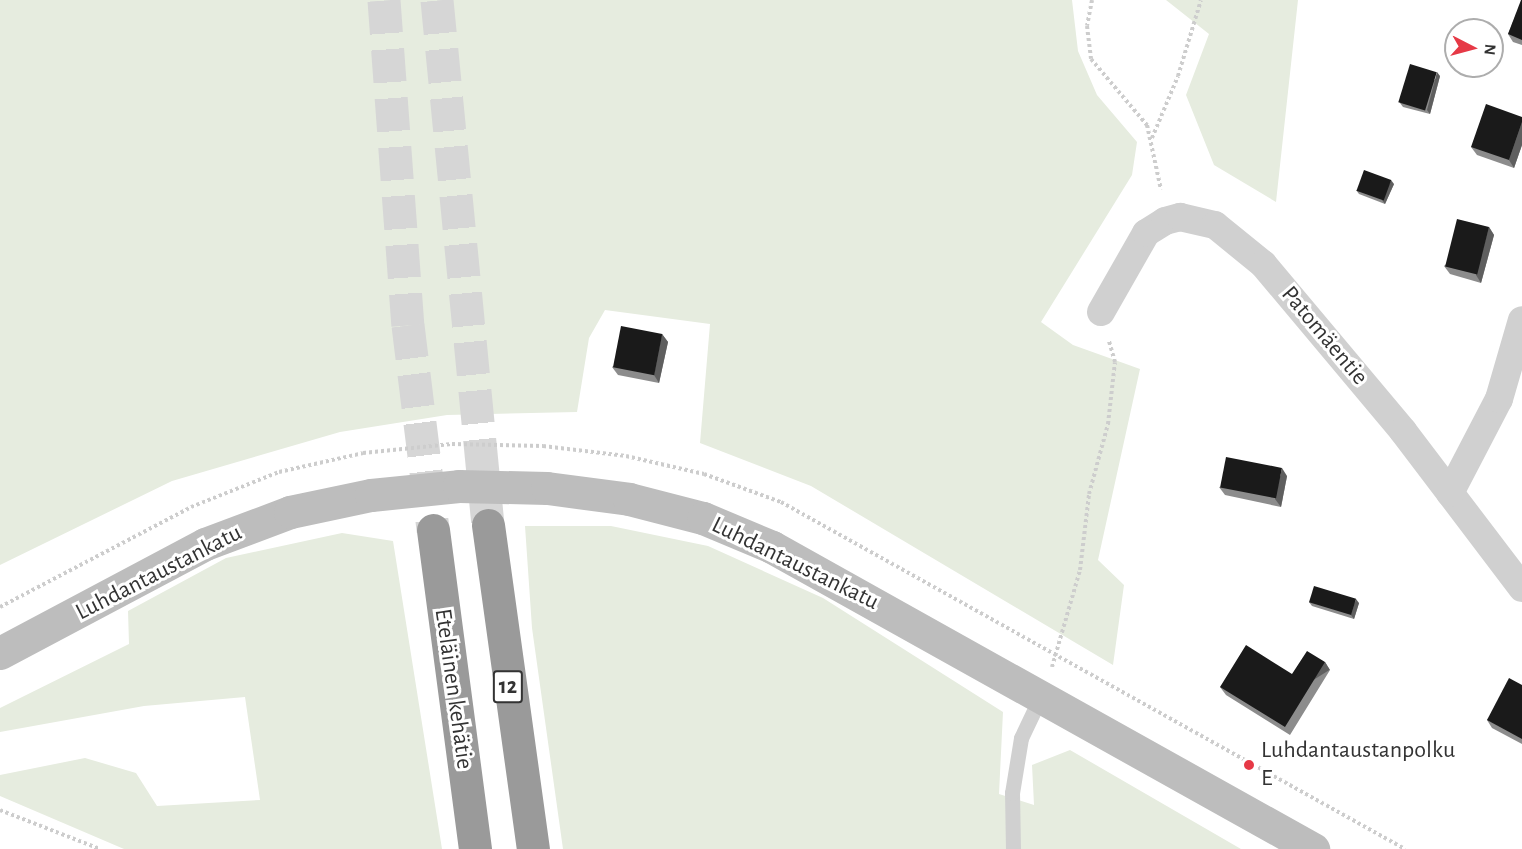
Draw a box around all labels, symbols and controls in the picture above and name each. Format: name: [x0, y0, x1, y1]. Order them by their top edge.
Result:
north arrow: [1444, 18, 1504, 78]
text: N: [1481, 43, 1498, 56]
street label: Patomäentie: [1274, 281, 1374, 391]
street label: Luhdantaustankatu: [707, 511, 883, 617]
street label: Luhdantaustankatu: [71, 519, 247, 627]
street label: Eteläinen kehätie: [427, 607, 479, 771]
road number: 12: [492, 668, 524, 706]
place label: Luhdantaustanpolku E: [1261, 737, 1455, 793]
marker: Luhdantaustanpolku E: [1242, 758, 1256, 772]

